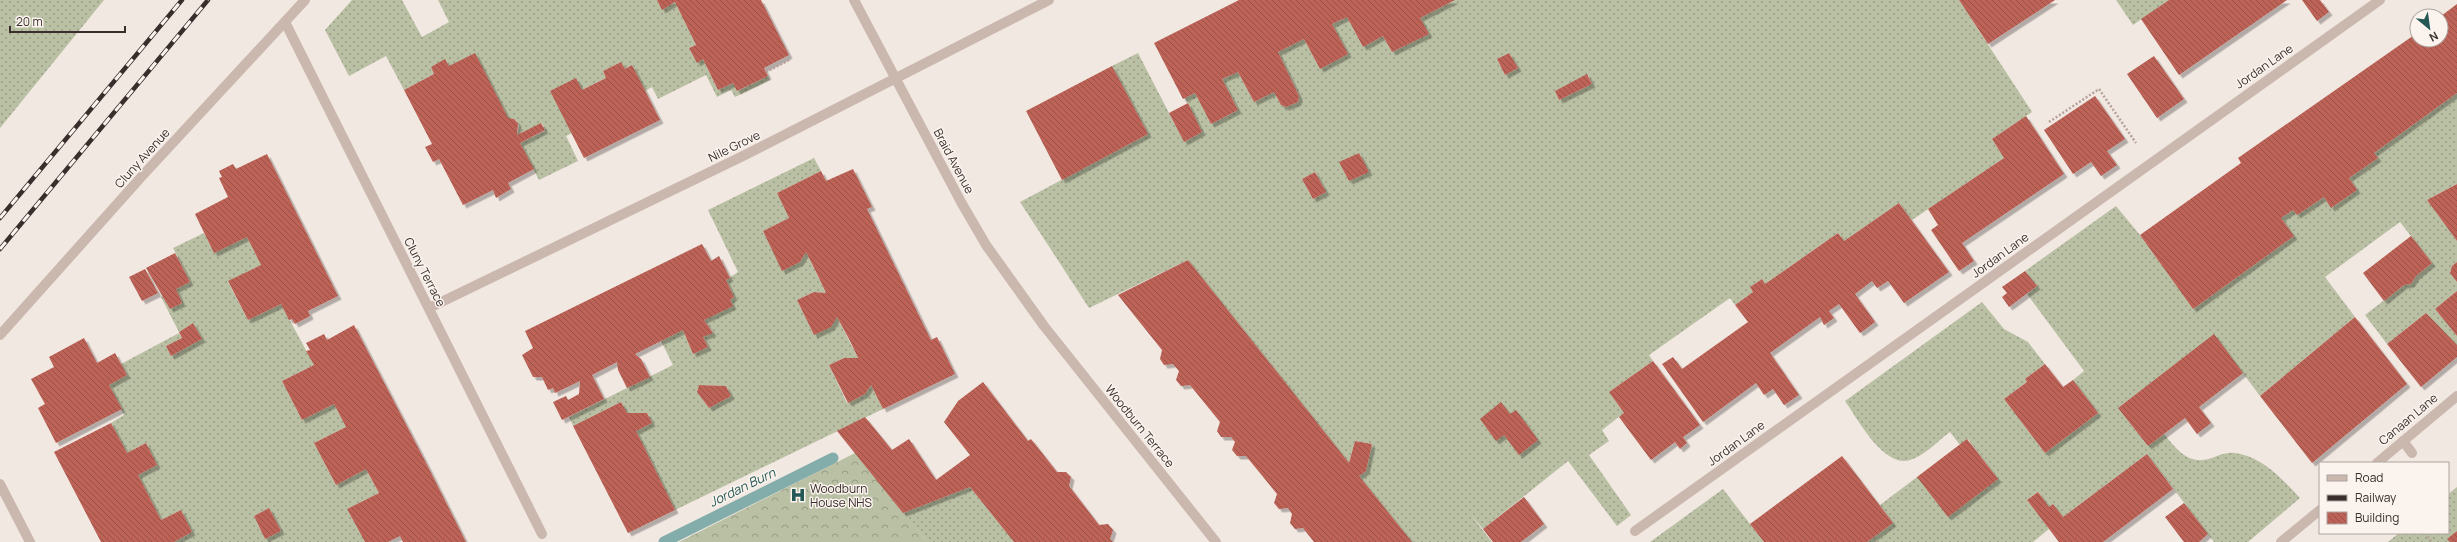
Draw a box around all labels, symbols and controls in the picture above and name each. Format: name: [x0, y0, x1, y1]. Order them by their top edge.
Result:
scale bar: [10, 8, 125, 34]
north arrow: [2409, 8, 2449, 48]
text: 20 m: [16, 13, 43, 30]
text: N: [2427, 29, 2441, 46]
street label: Jordan Lane: [2232, 40, 2296, 92]
street label: Cluny Avenue: [111, 124, 173, 192]
street label: Braid Avenue: [930, 125, 978, 197]
street label: Nile Grove: [705, 126, 763, 166]
street label: Jordan Lane: [1968, 228, 2032, 282]
street label: Cluny Terrace: [400, 234, 450, 310]
street label: Woodburn Terrace: [1101, 381, 1179, 471]
street label: Canaan Lane: [2375, 389, 2441, 449]
street label: Jordan Lane: [1704, 416, 1768, 470]
legend: [2319, 462, 2449, 534]
water label: Jordan Burn: [706, 463, 779, 511]
text: Road: [2355, 469, 2383, 486]
place label: Woodburn House NHS: [810, 480, 872, 511]
hospital icon: Woodburn House NHS: [789, 486, 807, 504]
text: Railway: [2355, 489, 2397, 506]
text: Building: [2355, 509, 2399, 526]

